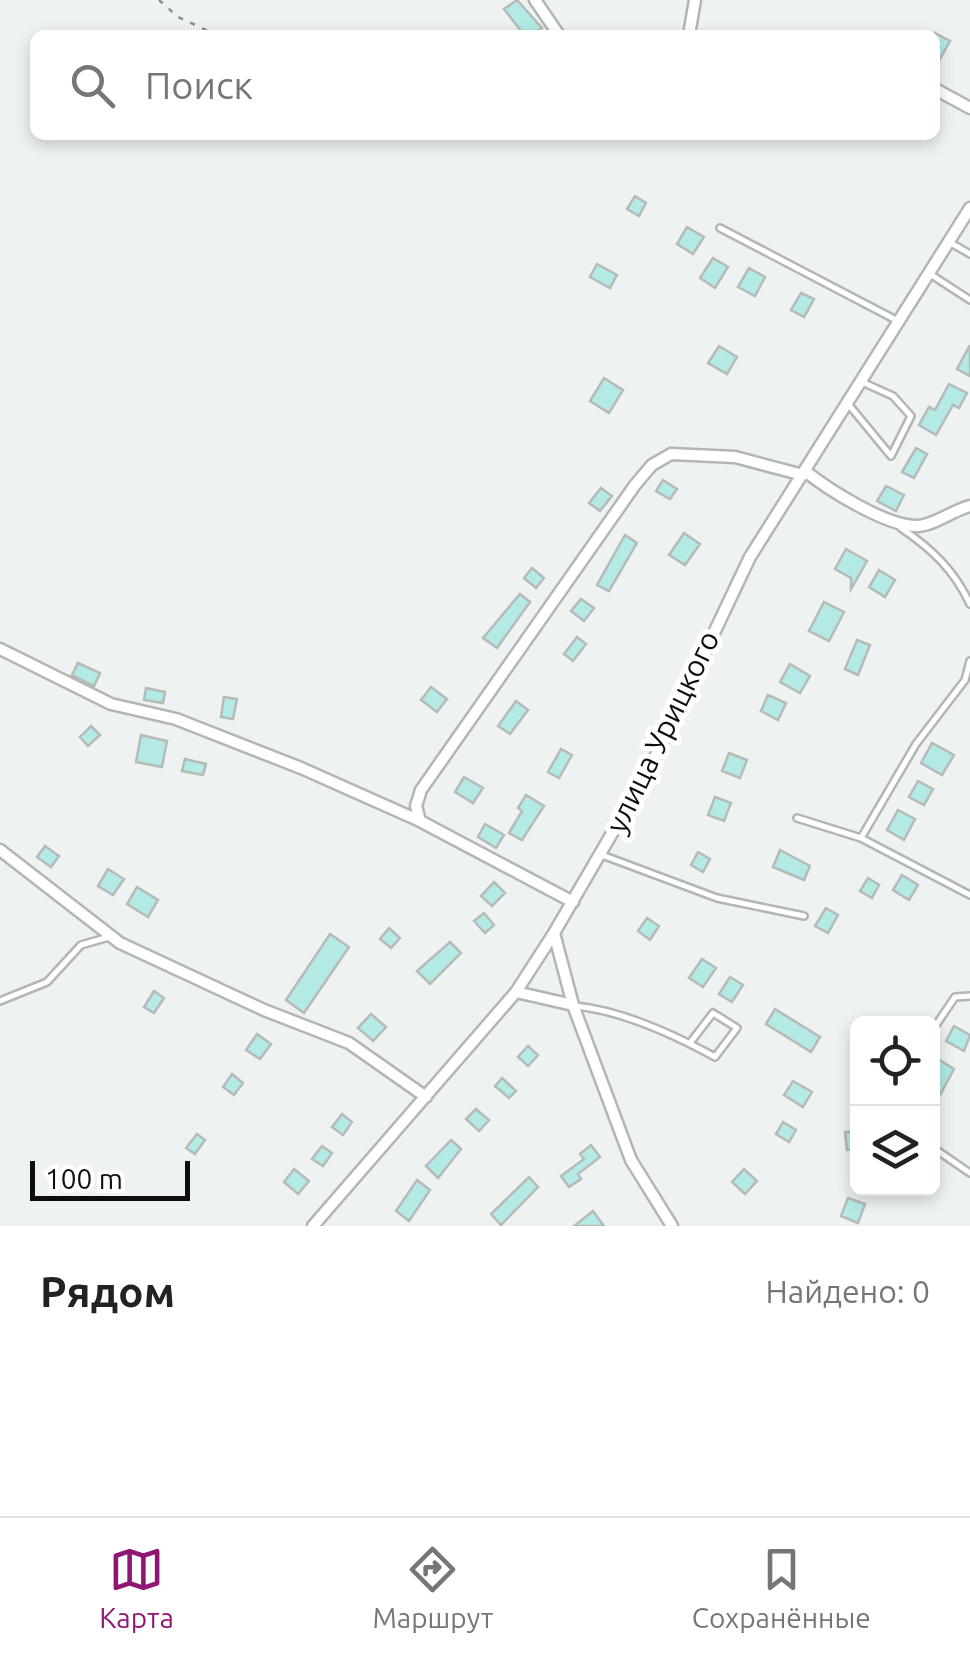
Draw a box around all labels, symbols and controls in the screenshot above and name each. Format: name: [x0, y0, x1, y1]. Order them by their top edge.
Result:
search box: [30, 30, 940, 140]
icon: search: [65, 58, 120, 113]
text: Поиск: [145, 64, 253, 106]
street label: улица Урицкого: [599, 625, 726, 838]
map controls: [850, 1016, 940, 1196]
button: locate: [850, 1016, 940, 1106]
button: layers: [850, 1106, 940, 1196]
scale bar: [30, 1156, 190, 1200]
text: 100 m: [45, 1163, 123, 1194]
text: Рядом: [40, 1268, 175, 1315]
text: Найдено: 0: [765, 1273, 930, 1309]
tab: Карта: [99, 1542, 174, 1633]
tab: Маршрут: [372, 1542, 493, 1633]
tab: Сохранённые: [692, 1542, 871, 1633]

